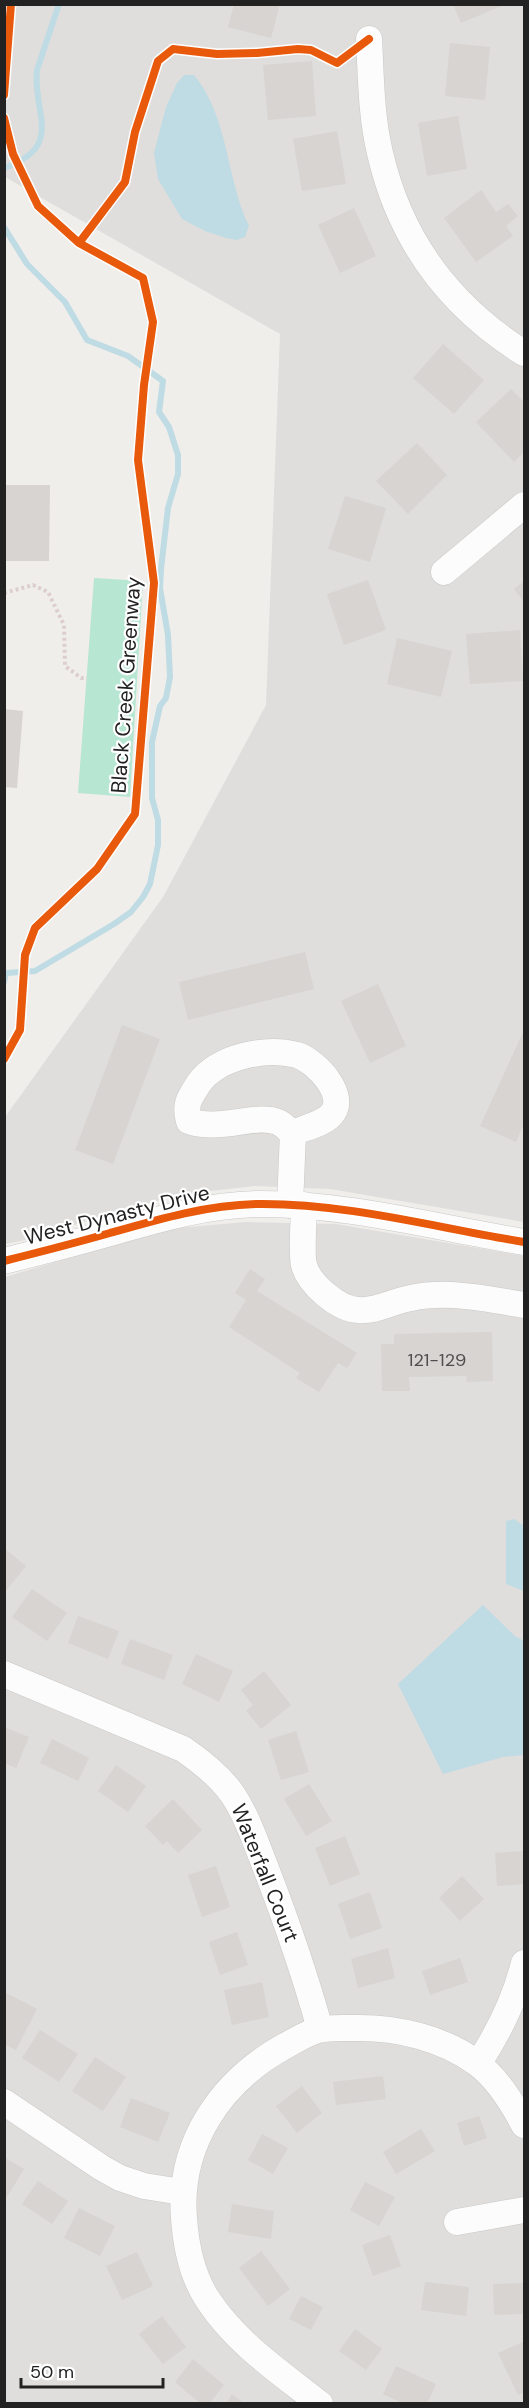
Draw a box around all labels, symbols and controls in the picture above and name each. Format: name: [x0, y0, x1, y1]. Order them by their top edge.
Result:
street label: Black Creek Greenway: [104, 575, 148, 794]
street label: West Dynasty Drive: [21, 1178, 213, 1252]
house number: 121-129: [408, 1348, 466, 1372]
street label: Waterfall Court: [225, 1800, 305, 1946]
scale bar: [21, 2351, 164, 2389]
text: 50 m: [30, 2360, 74, 2384]

